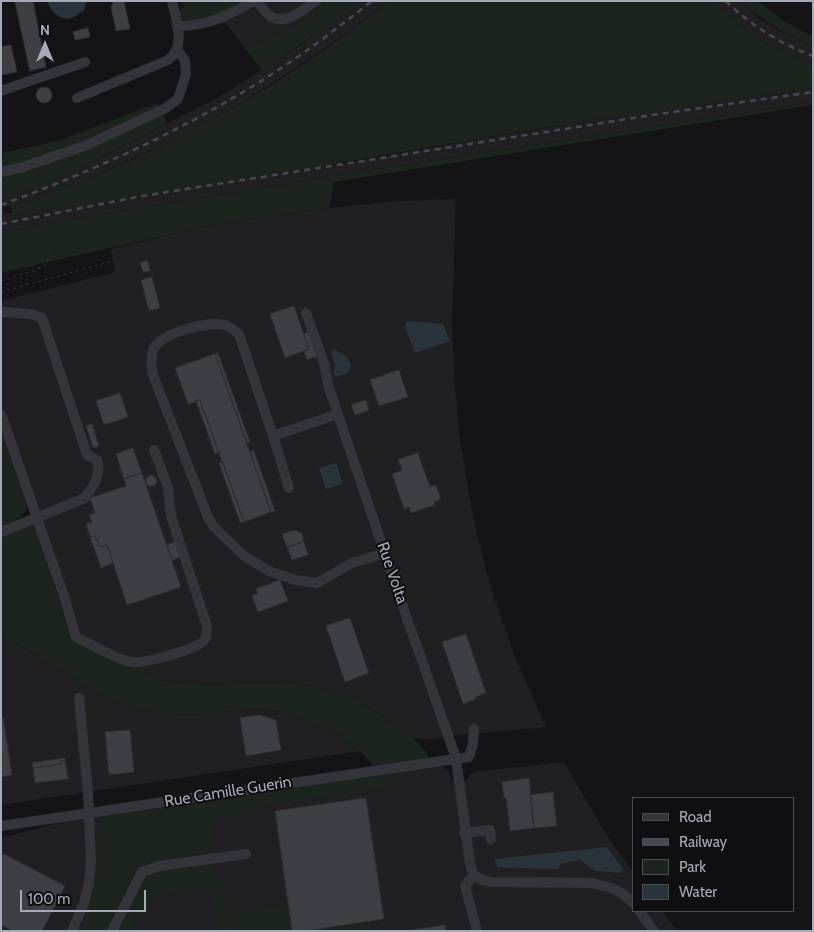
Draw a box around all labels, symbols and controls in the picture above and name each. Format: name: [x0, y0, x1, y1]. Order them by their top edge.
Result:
north arrow: [20, 20, 70, 70]
text: N: [40, 21, 50, 39]
street label: Rue Volta: [373, 540, 411, 606]
street label: Rue Camille Guerin: [163, 772, 293, 812]
legend: [632, 797, 794, 912]
text: Road: [679, 808, 712, 826]
text: Railway: [679, 833, 727, 851]
text: Park: [679, 858, 706, 876]
scale bar: [22, 880, 149, 912]
text: Water: [679, 883, 717, 901]
text: 100 m: [28, 890, 70, 908]

